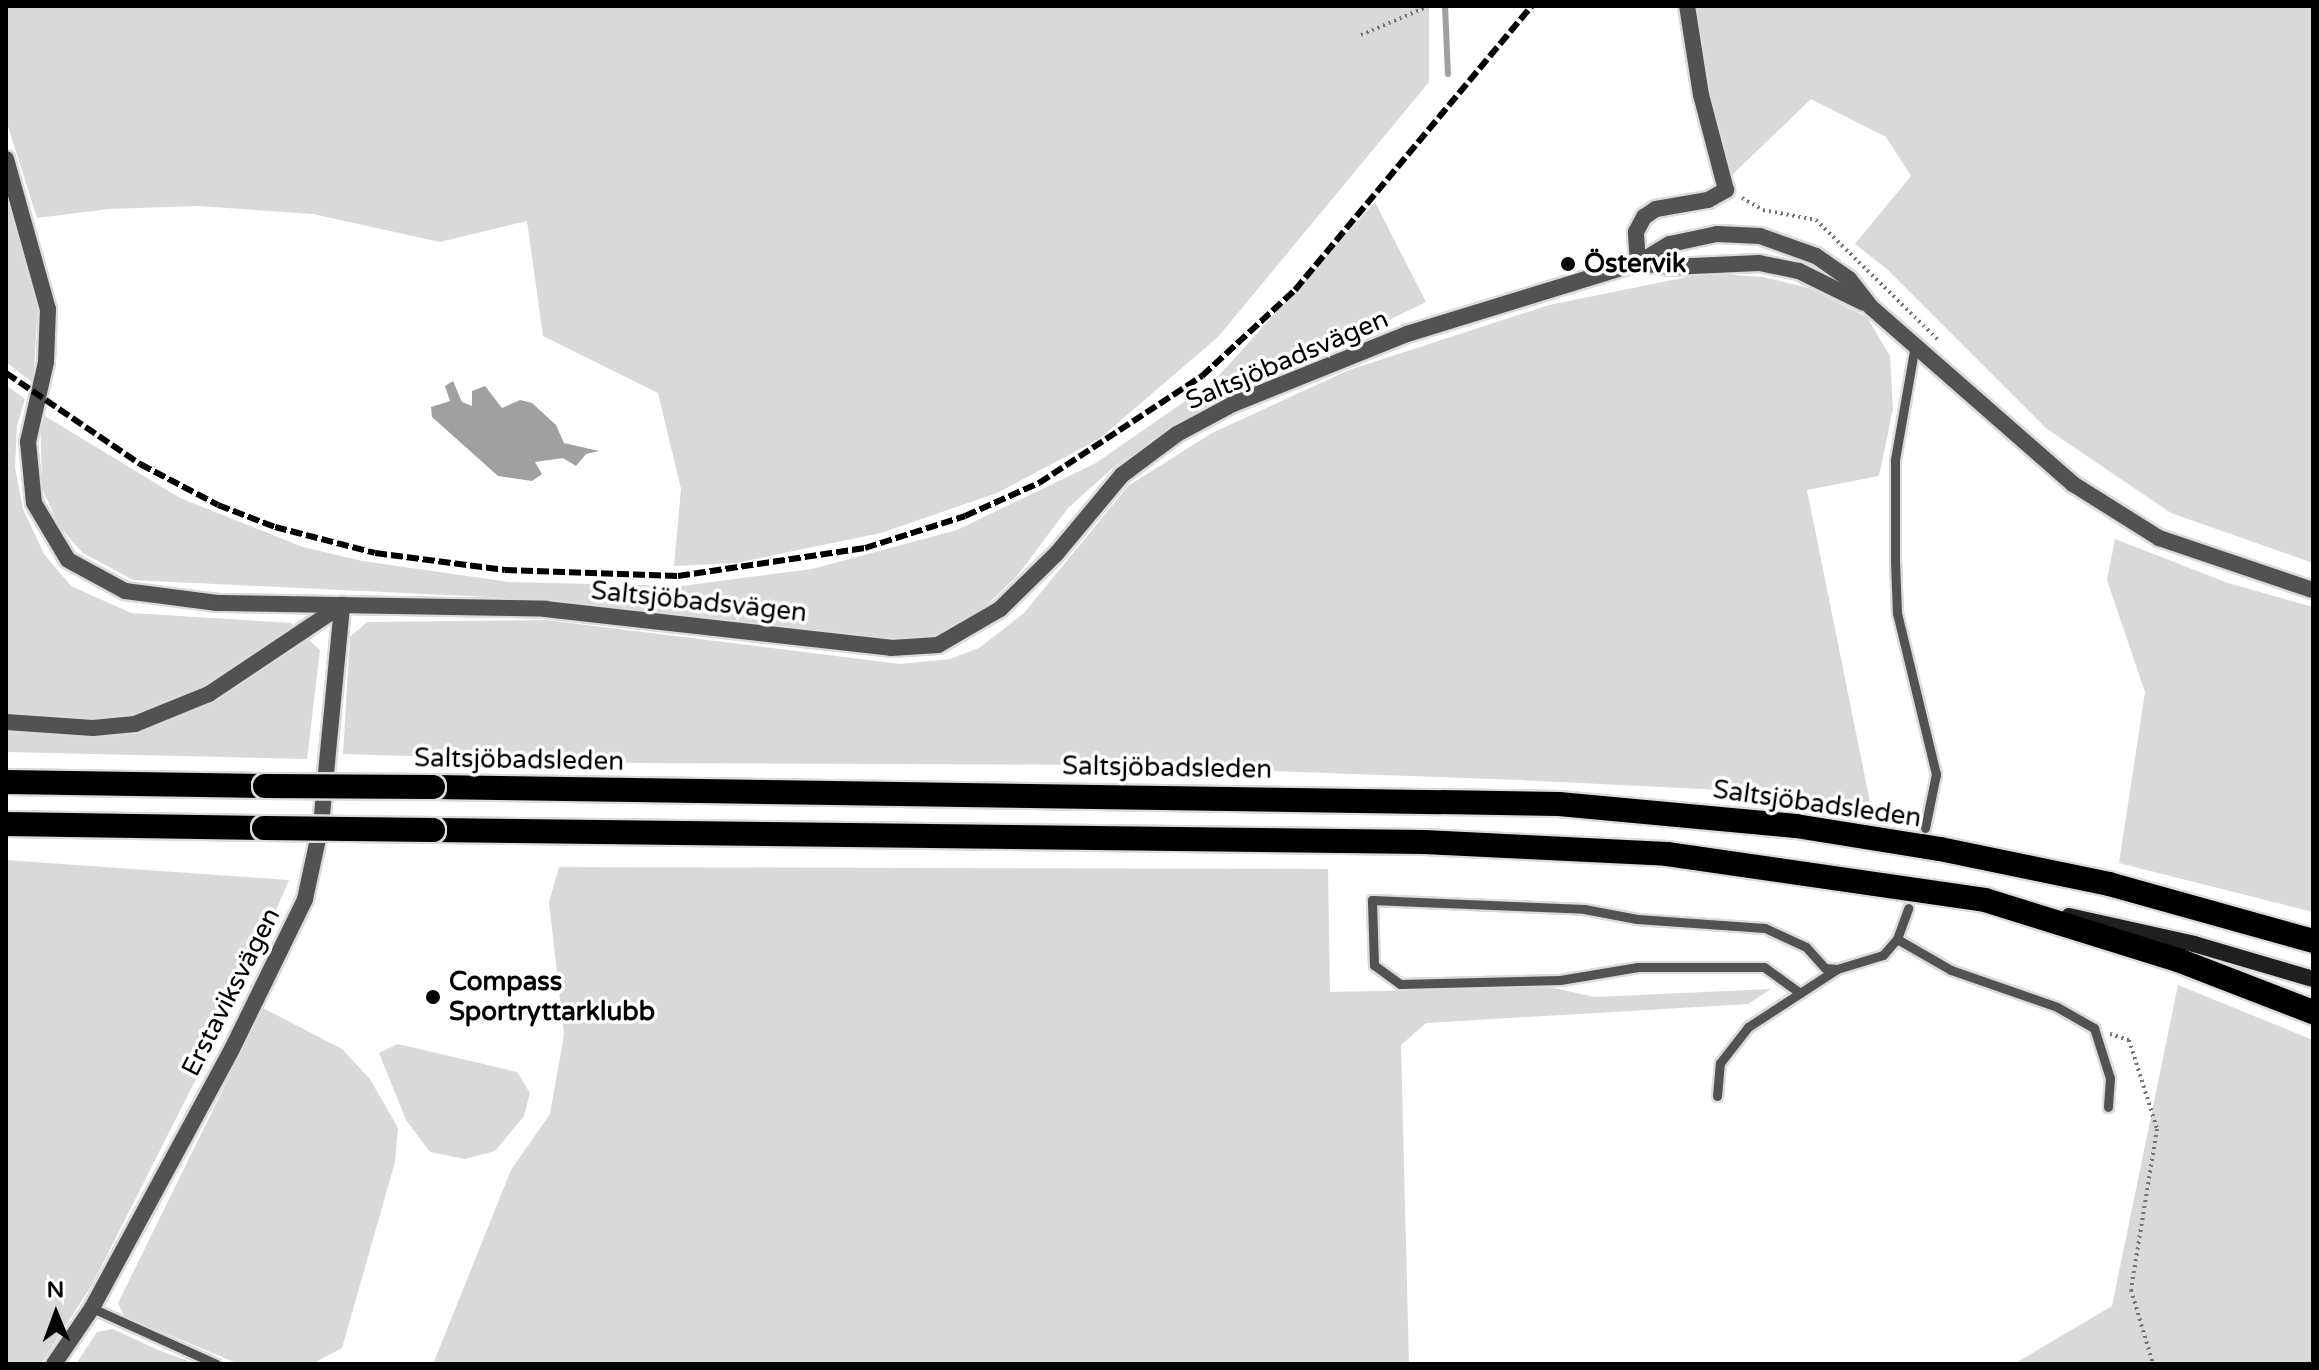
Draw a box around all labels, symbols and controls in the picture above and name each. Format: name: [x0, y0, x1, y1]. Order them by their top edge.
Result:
place label: Östervik: [1584, 248, 1686, 280]
marker: Östervik: [1559, 255, 1577, 273]
street label: Saltsjöbadsvägen: [1181, 303, 1393, 417]
street label: Saltsjöbadsvägen: [590, 575, 808, 629]
street label: Saltsjöbadsleden: [414, 743, 624, 777]
street label: Saltsjöbadsleden: [1062, 751, 1272, 785]
street label: Saltsjöbadsleden: [1711, 774, 1923, 834]
street label: Erstaviksvägen: [175, 903, 287, 1081]
place label: Compass Sportryttarklubb: [449, 966, 655, 1028]
marker: Compass Sportryttarklubb: [424, 988, 442, 1006]
north arrow: [16, 1274, 96, 1354]
text: N: [47, 1277, 65, 1303]

